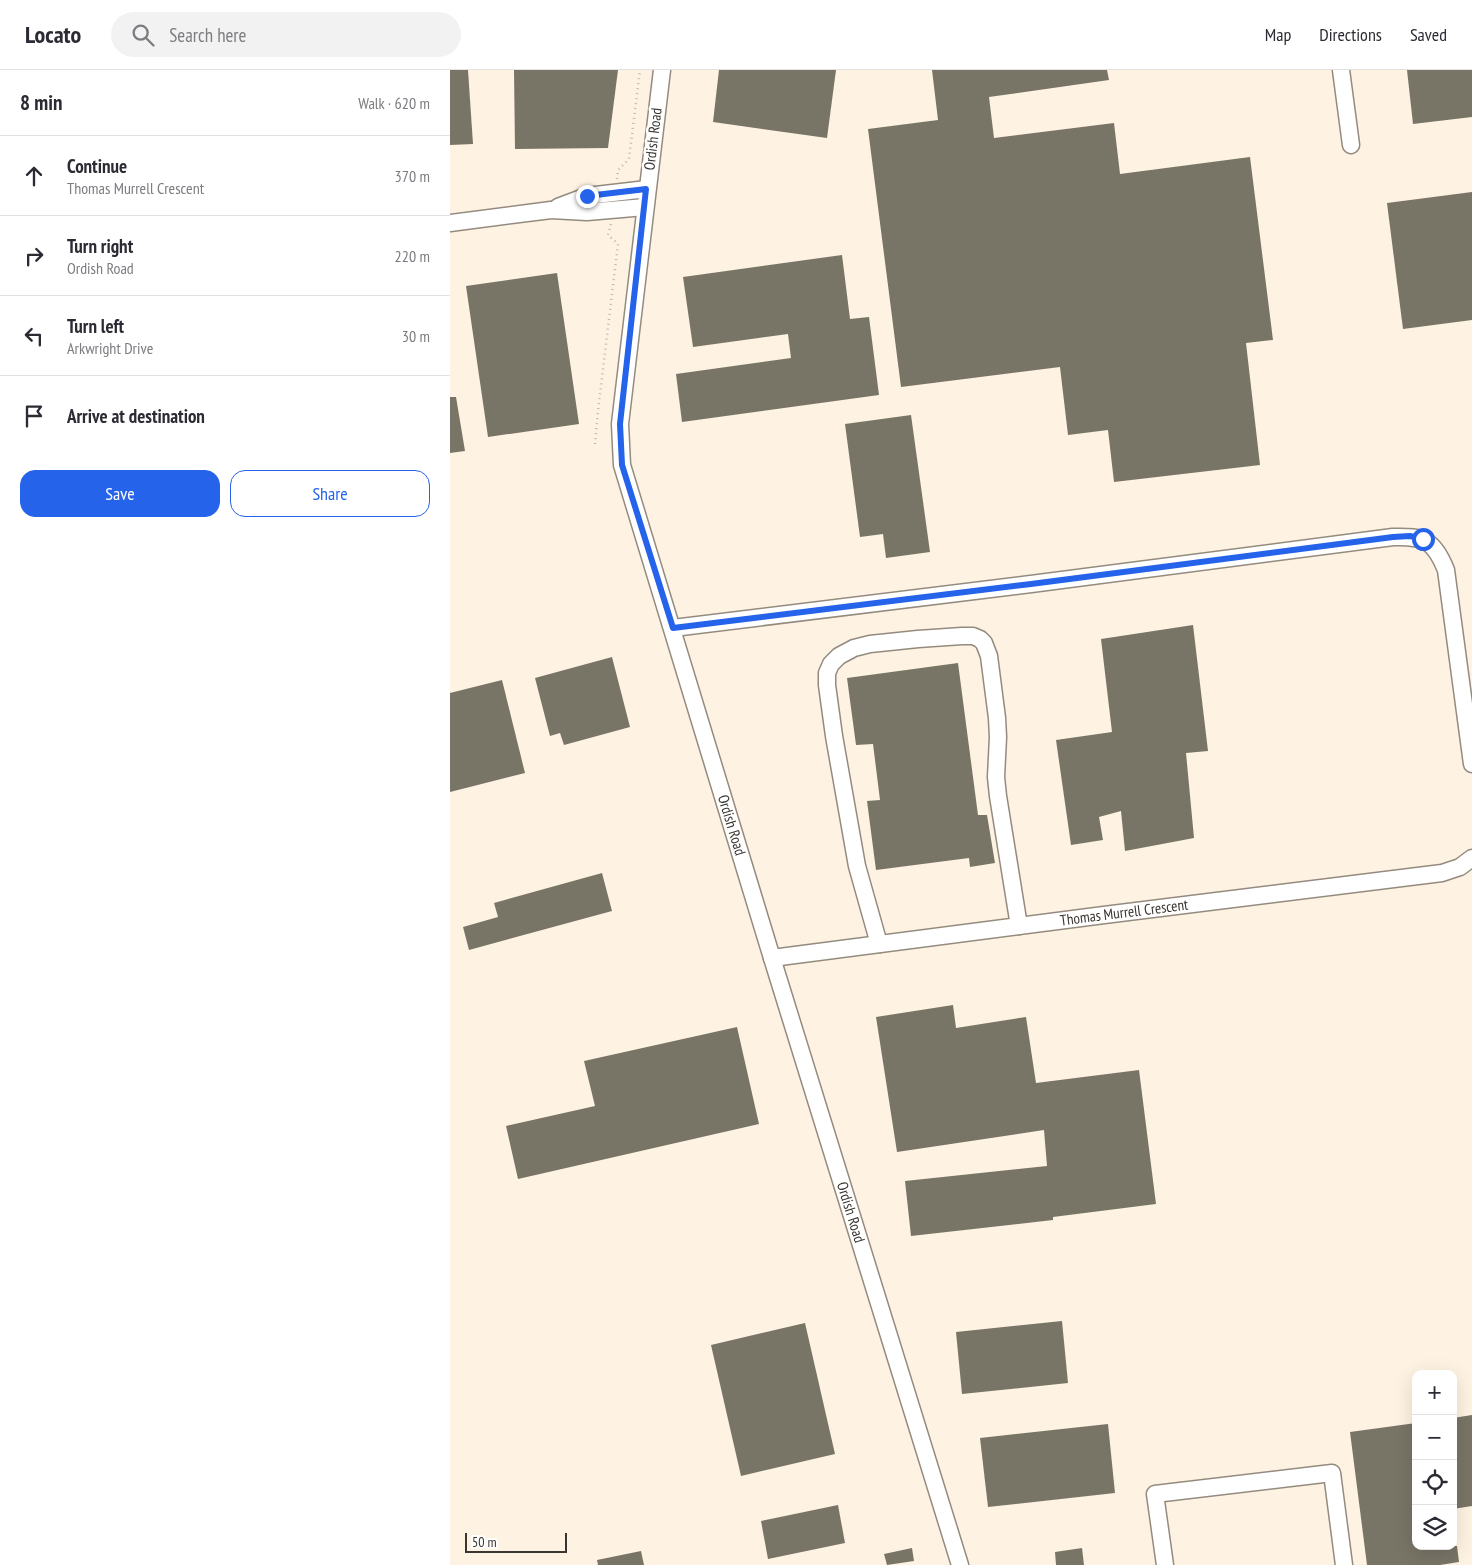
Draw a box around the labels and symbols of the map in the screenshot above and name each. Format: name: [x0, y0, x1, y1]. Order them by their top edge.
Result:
street label: Ordish Road: [639, 107, 666, 171]
route end: [576, 185, 599, 208]
route start: [1412, 528, 1435, 551]
street label: Ordish Road: [714, 792, 750, 858]
street label: Thomas Murrell Crescent: [1059, 895, 1189, 930]
street label: Ordish Road: [833, 1179, 870, 1245]
scale bar: [465, 1530, 568, 1553]

